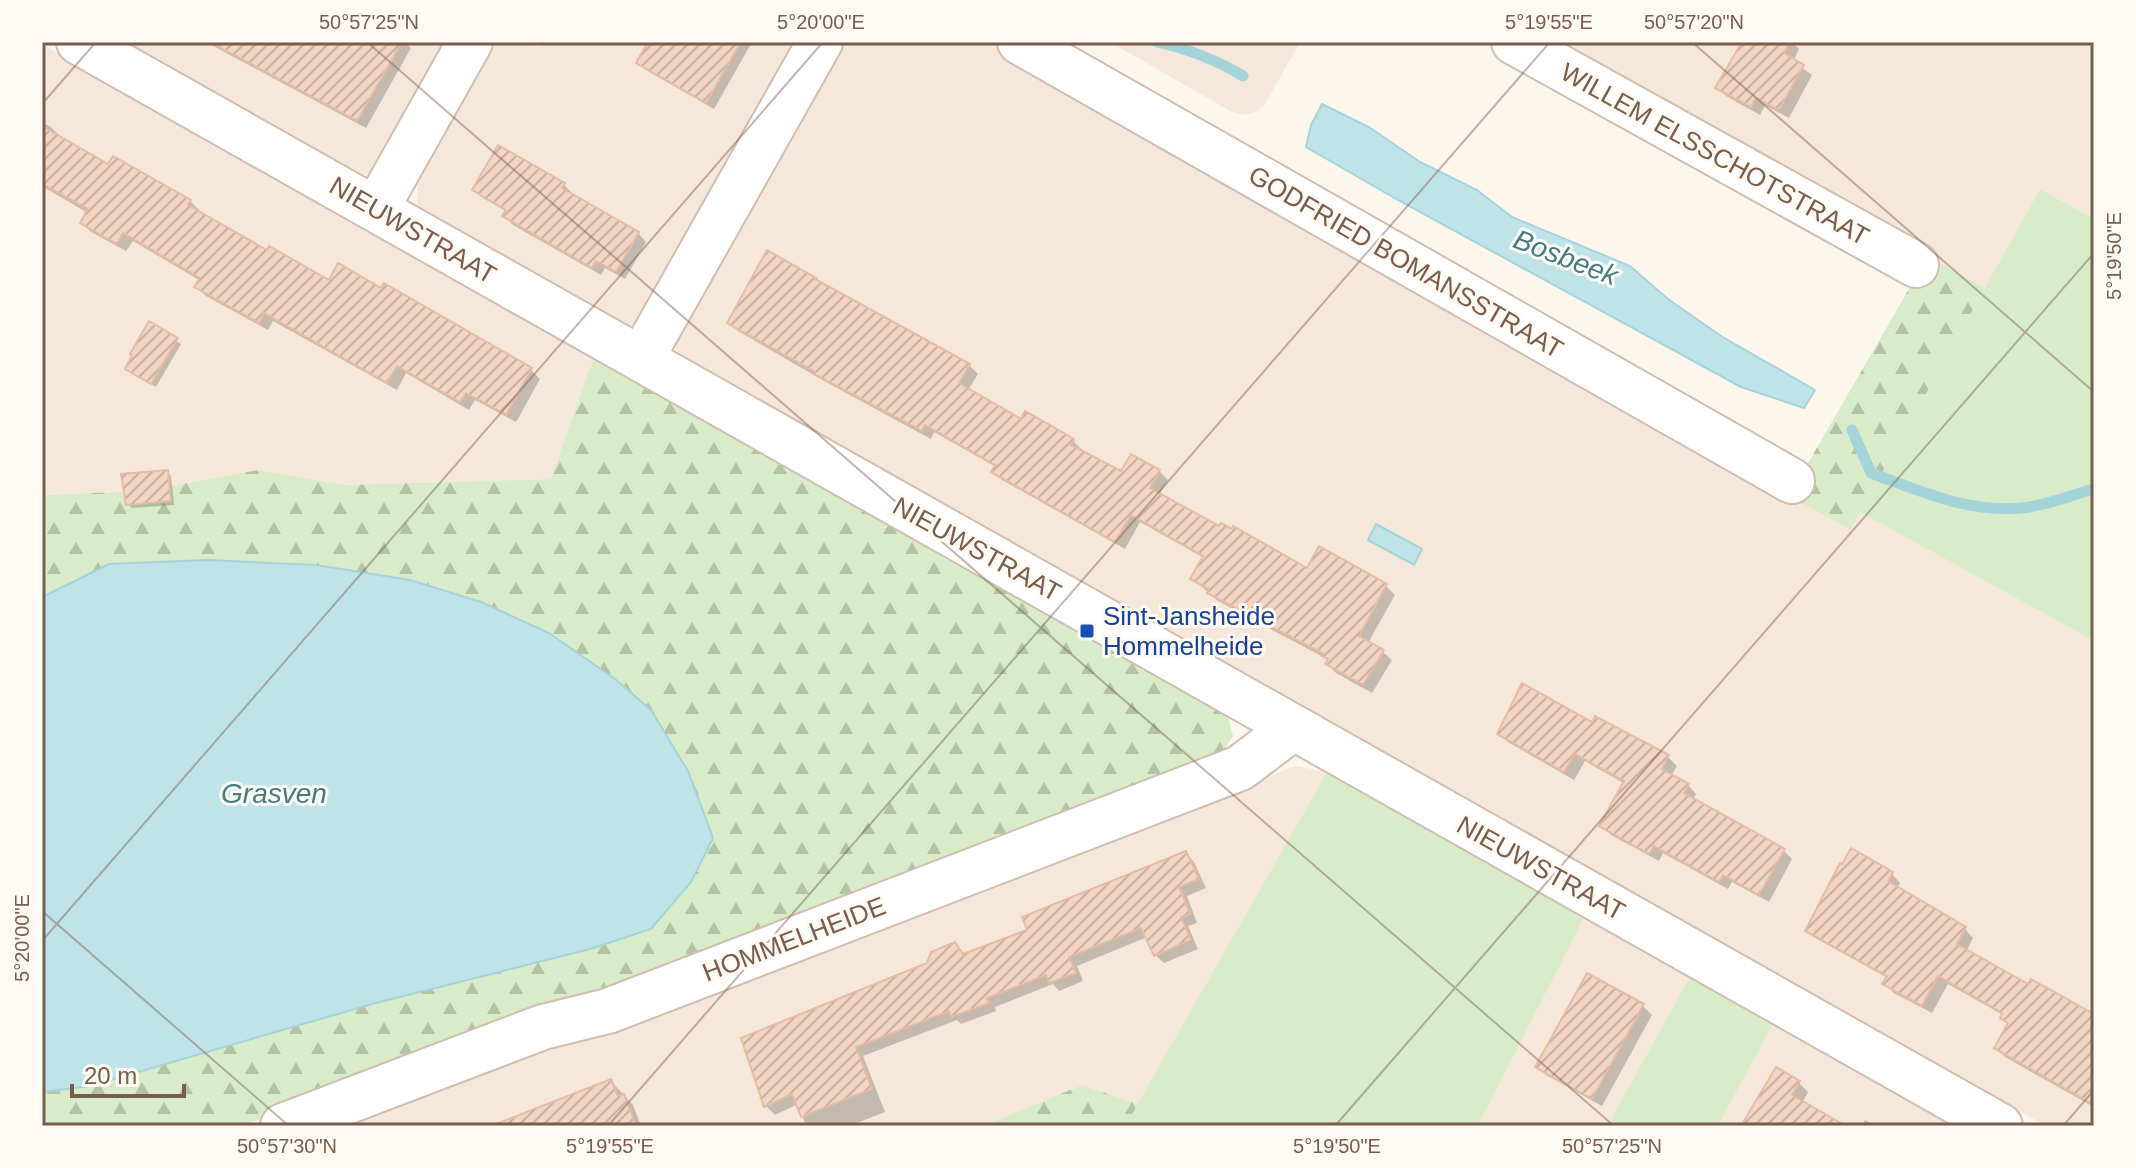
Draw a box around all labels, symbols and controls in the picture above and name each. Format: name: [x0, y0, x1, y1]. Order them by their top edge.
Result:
text: 50°57'25"N: [319, 11, 419, 33]
text: 5°20'00"E: [777, 11, 865, 33]
text: 5°19'55"E: [1505, 11, 1593, 33]
text: 50°57'20"N: [1644, 11, 1744, 33]
street label: WILLEM ELSSCHOTSTRAAT: [1556, 57, 1874, 251]
street label: GODFRIED BOMANSSTRAAT: [1244, 160, 1569, 364]
street label: NIEUWSTRAAT: [324, 170, 502, 290]
text: 5°19'50"E: [2103, 212, 2125, 300]
water label: Bosbeek: [1509, 223, 1624, 292]
street label: NIEUWSTRAAT: [888, 490, 1066, 608]
place label: Sint-Jansheide Hommelheide: [1103, 601, 1275, 661]
marker: Sint-Jansheide Hommelheide: [1078, 622, 1096, 640]
water label: Grasven: [221, 778, 327, 809]
street label: NIEUWSTRAAT: [1452, 809, 1630, 927]
street label: HOMMELHEIDE: [698, 890, 890, 988]
text: 5°20'00"E: [11, 894, 33, 982]
scale bar: [72, 1048, 184, 1098]
text: 20 m: [84, 1062, 137, 1089]
text: 50°57'30"N: [237, 1135, 337, 1157]
text: 5°19'55"E: [566, 1135, 654, 1157]
text: 5°19'50"E: [1293, 1135, 1381, 1157]
text: 50°57'25"N: [1562, 1135, 1662, 1157]

